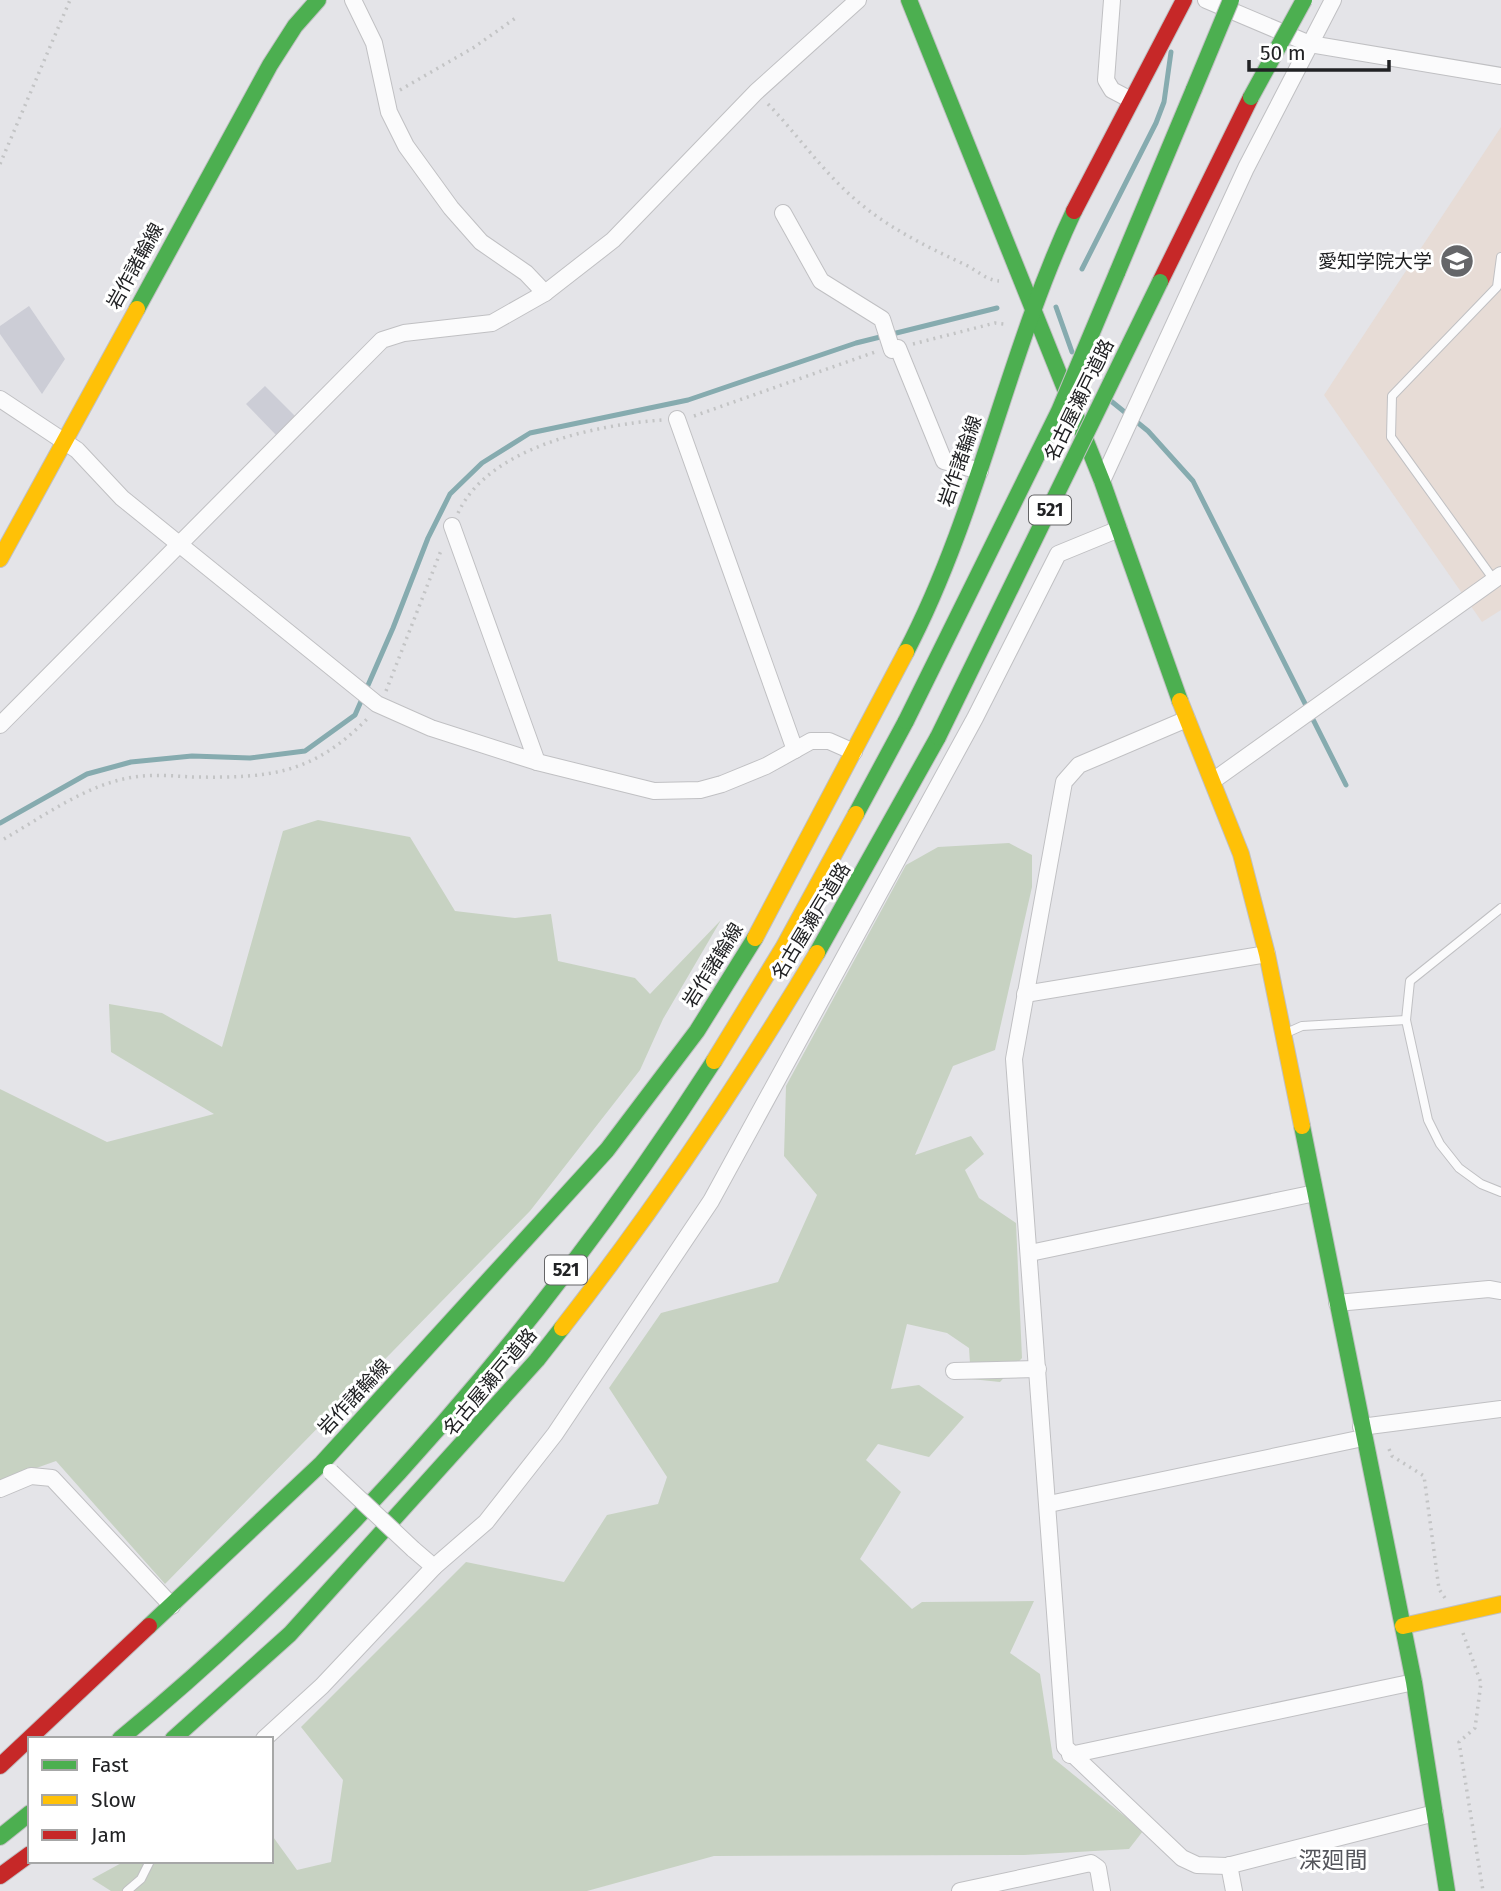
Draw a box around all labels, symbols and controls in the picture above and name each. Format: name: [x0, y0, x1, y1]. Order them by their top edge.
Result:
scale bar: [1249, 28, 1389, 72]
text: 50 m: [1260, 40, 1306, 66]
street label: 岩作諸輪線: [102, 219, 168, 313]
school or university icon: 愛知学院大学: [1438, 242, 1476, 280]
place label: 愛知学院大学: [1318, 250, 1432, 273]
street label: 名古屋瀬戸道路: [1040, 335, 1118, 465]
street label: 岩作諸輪線: [934, 412, 986, 510]
road number: 521: [1029, 496, 1071, 524]
street label: 名古屋瀬戸道路: [767, 858, 855, 984]
street label: 岩作諸輪線: [678, 919, 748, 1011]
road number: 521: [545, 1255, 587, 1284]
street label: 名古屋瀬戸道路: [438, 1324, 542, 1440]
street label: 岩作諸輪線: [313, 1354, 395, 1440]
legend: [28, 1737, 273, 1863]
text: Fast: [91, 1752, 129, 1778]
text: Slow: [91, 1787, 136, 1813]
text: Jam: [91, 1822, 127, 1848]
district label: 深廻間: [1299, 1846, 1368, 1874]

